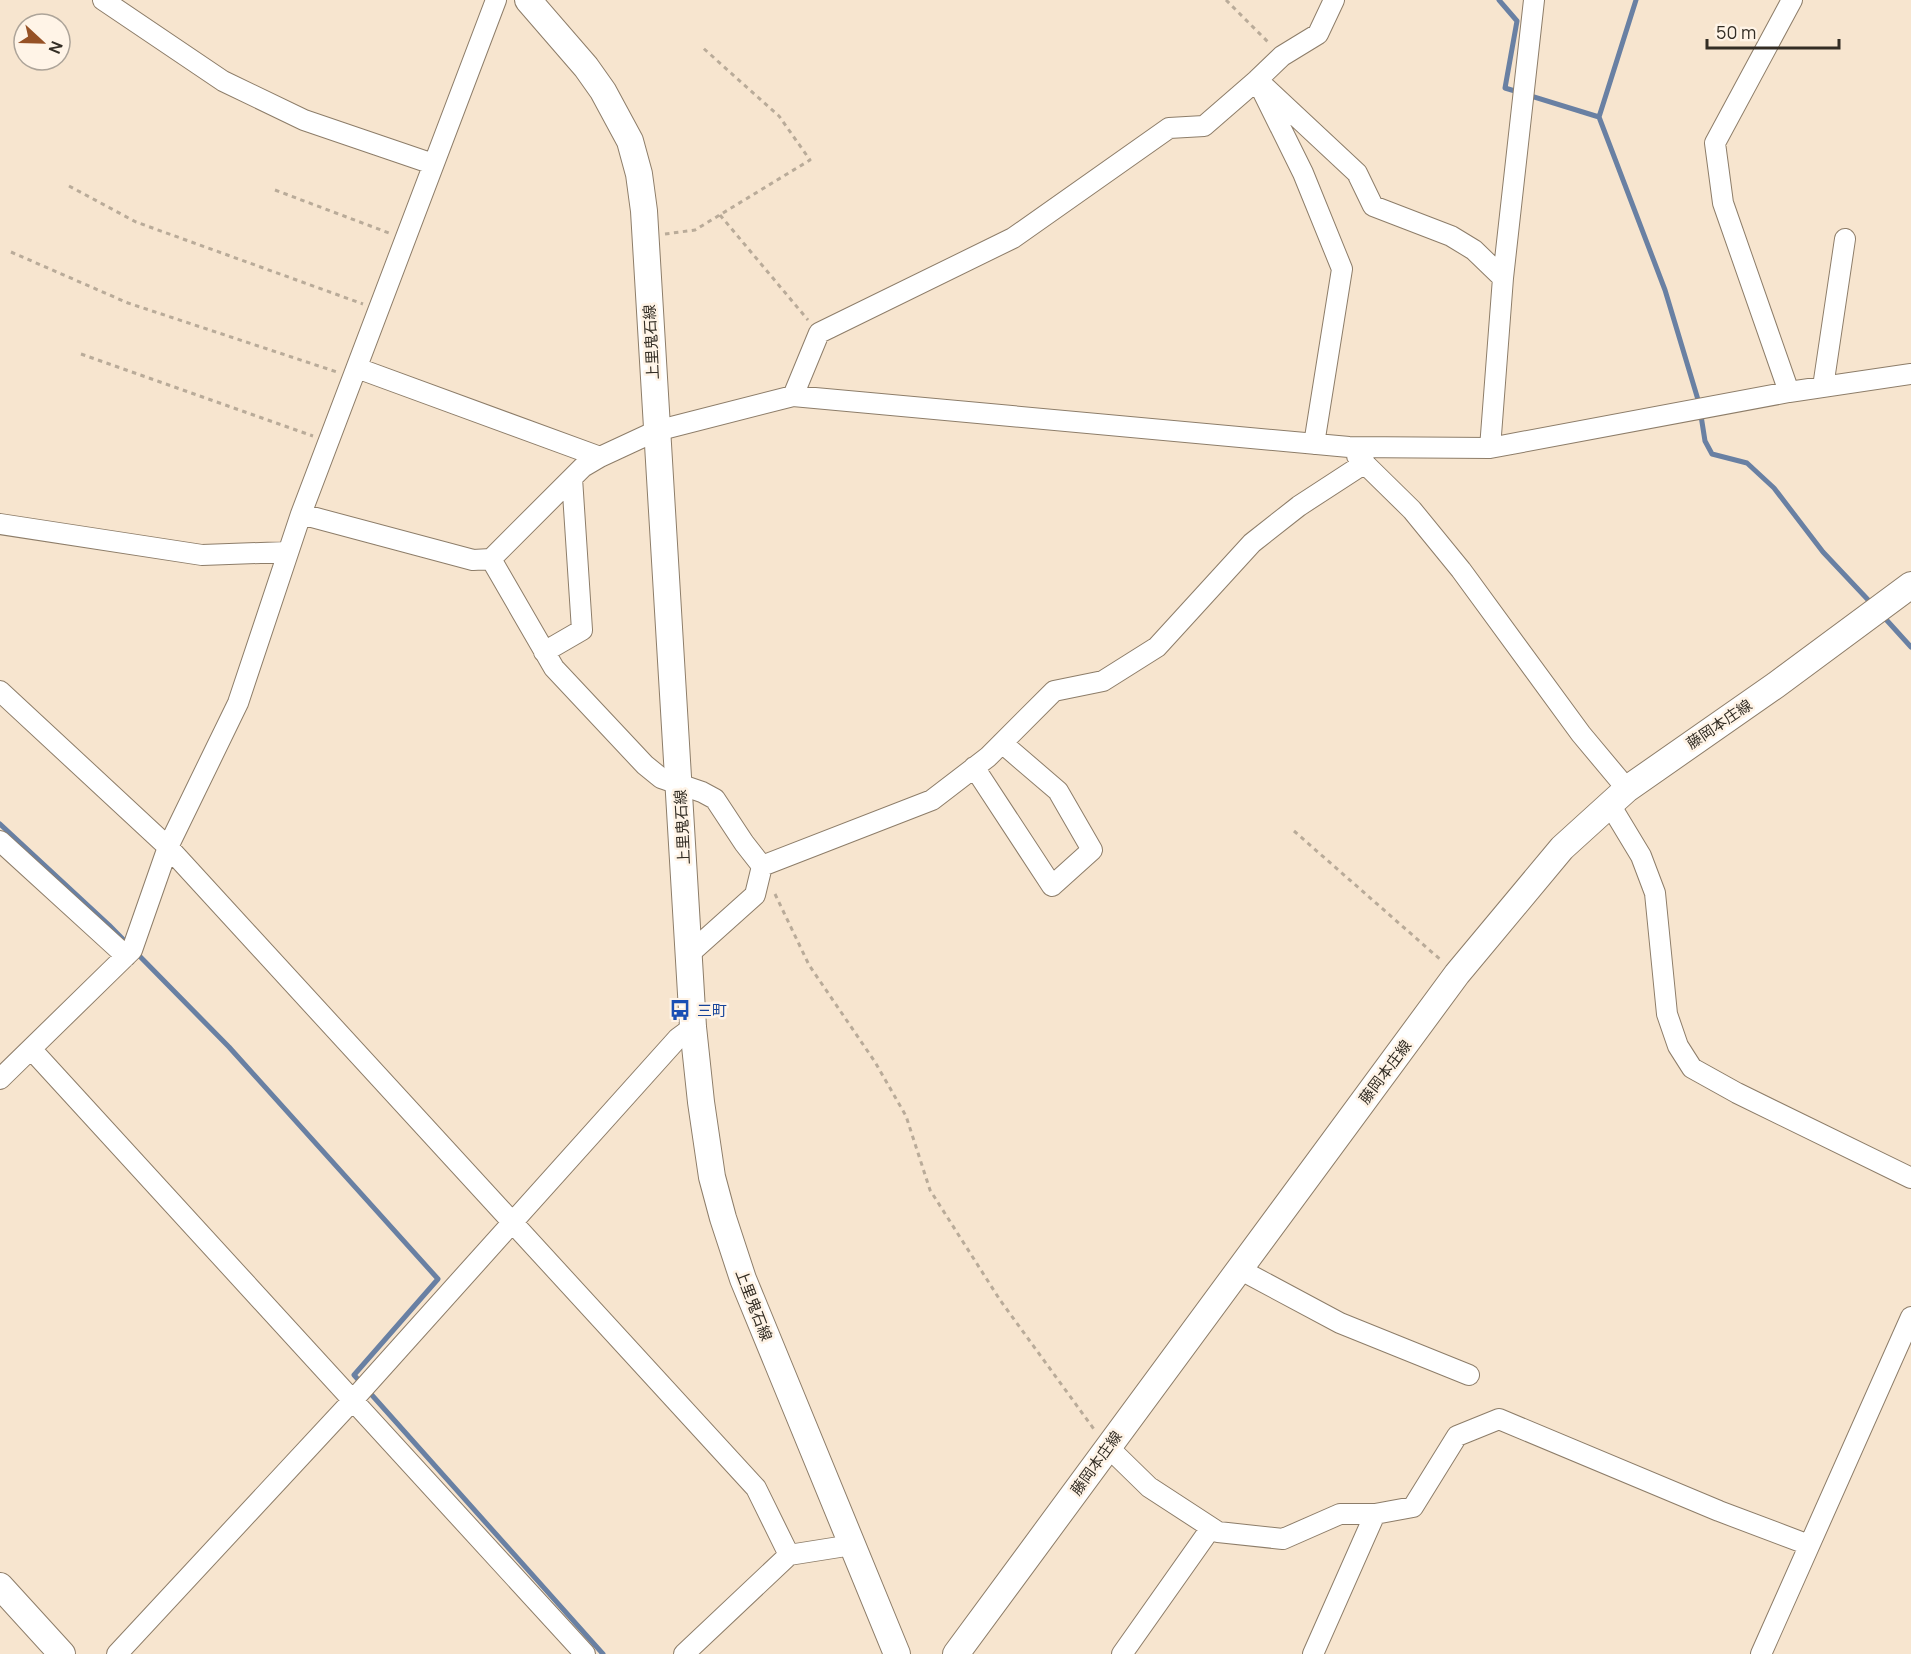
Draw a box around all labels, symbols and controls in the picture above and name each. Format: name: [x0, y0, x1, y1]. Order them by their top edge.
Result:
north arrow: [12, 12, 72, 72]
scale bar: [1707, 12, 1839, 50]
text: 50 m: [1716, 20, 1756, 44]
text: N: [44, 38, 68, 57]
street label: 上里鬼石線: [639, 304, 663, 380]
street label: 藤岡本庄線: [1682, 694, 1756, 754]
street label: 上里鬼石線: [670, 789, 694, 865]
bus stop icon: 三町: [668, 998, 692, 1022]
place label: 三町: [697, 1000, 727, 1021]
street label: 藤岡本庄線: [1354, 1036, 1416, 1108]
street label: 上里鬼石線: [731, 1266, 777, 1344]
street label: 藤岡本庄線: [1065, 1426, 1127, 1500]

